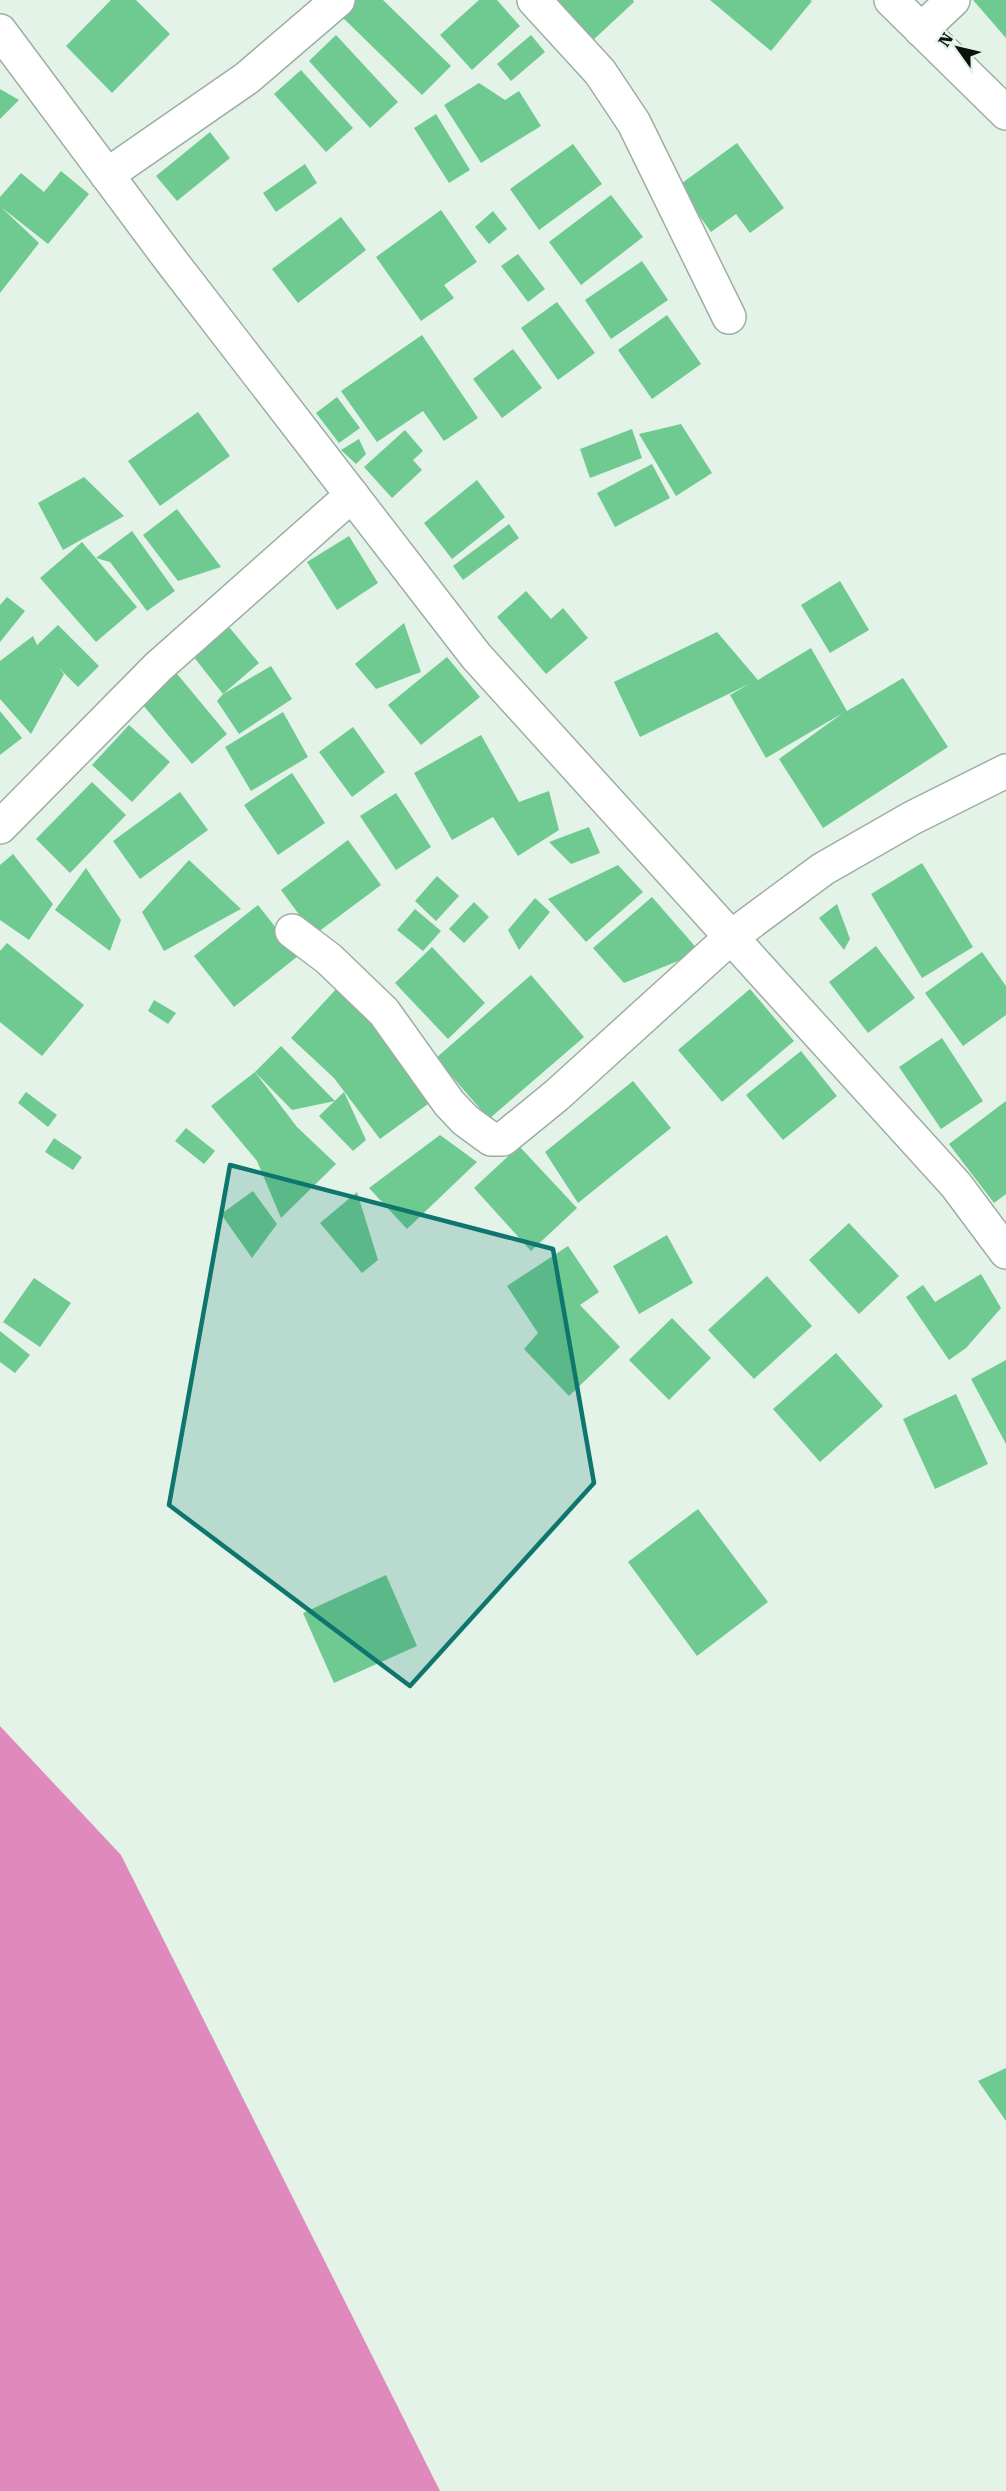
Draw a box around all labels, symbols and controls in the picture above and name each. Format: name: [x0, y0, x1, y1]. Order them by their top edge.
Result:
north arrow: [928, 18, 988, 78]
text: N: [935, 29, 957, 50]

